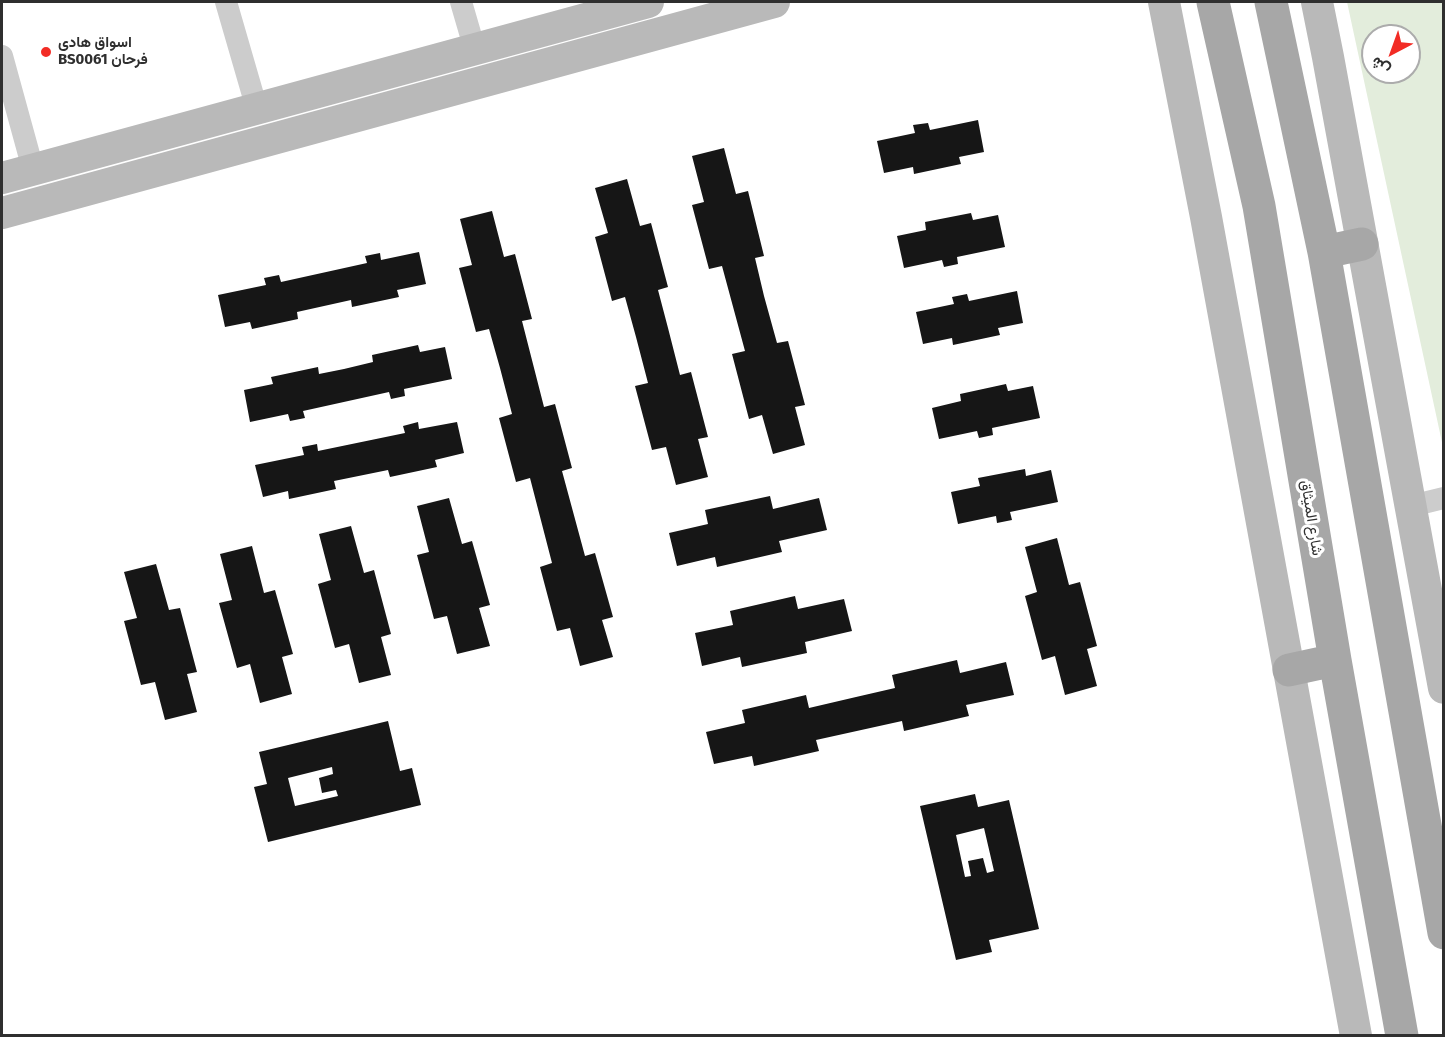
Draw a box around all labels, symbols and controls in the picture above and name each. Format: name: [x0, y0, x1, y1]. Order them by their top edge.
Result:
north arrow: [1361, 24, 1421, 84]
place label: اسواق هادي BS0061 فرحان: [58, 34, 148, 69]
marker: اسواق هادي BS0061 فرحان: [39, 45, 53, 59]
text: ش: [1367, 53, 1394, 80]
street label: شارع الميثاق: [1296, 479, 1326, 557]

